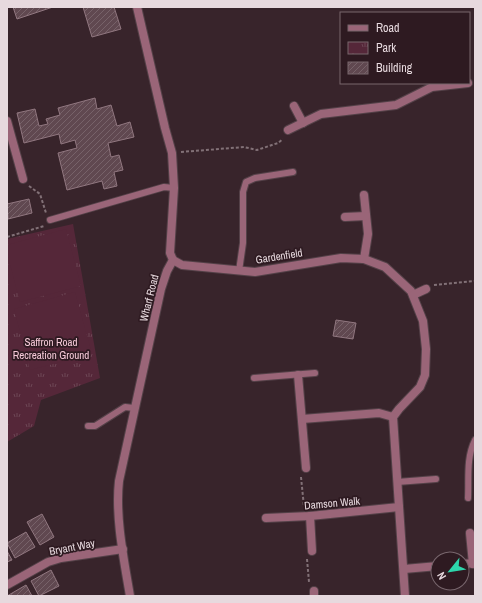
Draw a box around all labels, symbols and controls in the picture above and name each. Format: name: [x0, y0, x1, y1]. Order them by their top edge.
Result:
legend: [340, 12, 470, 84]
text: Road: [376, 20, 400, 36]
text: Park: [376, 40, 396, 56]
text: Building: [376, 60, 413, 76]
street label: Gardenfield: [255, 245, 303, 267]
street label: Wharf Road: [136, 273, 162, 323]
park label: Saffron Road Recreation Ground: [13, 335, 89, 362]
street label: Damson Walk: [304, 494, 361, 512]
street label: Bryant Way: [48, 536, 97, 558]
north arrow: [430, 551, 470, 591]
text: N: [434, 570, 449, 582]

